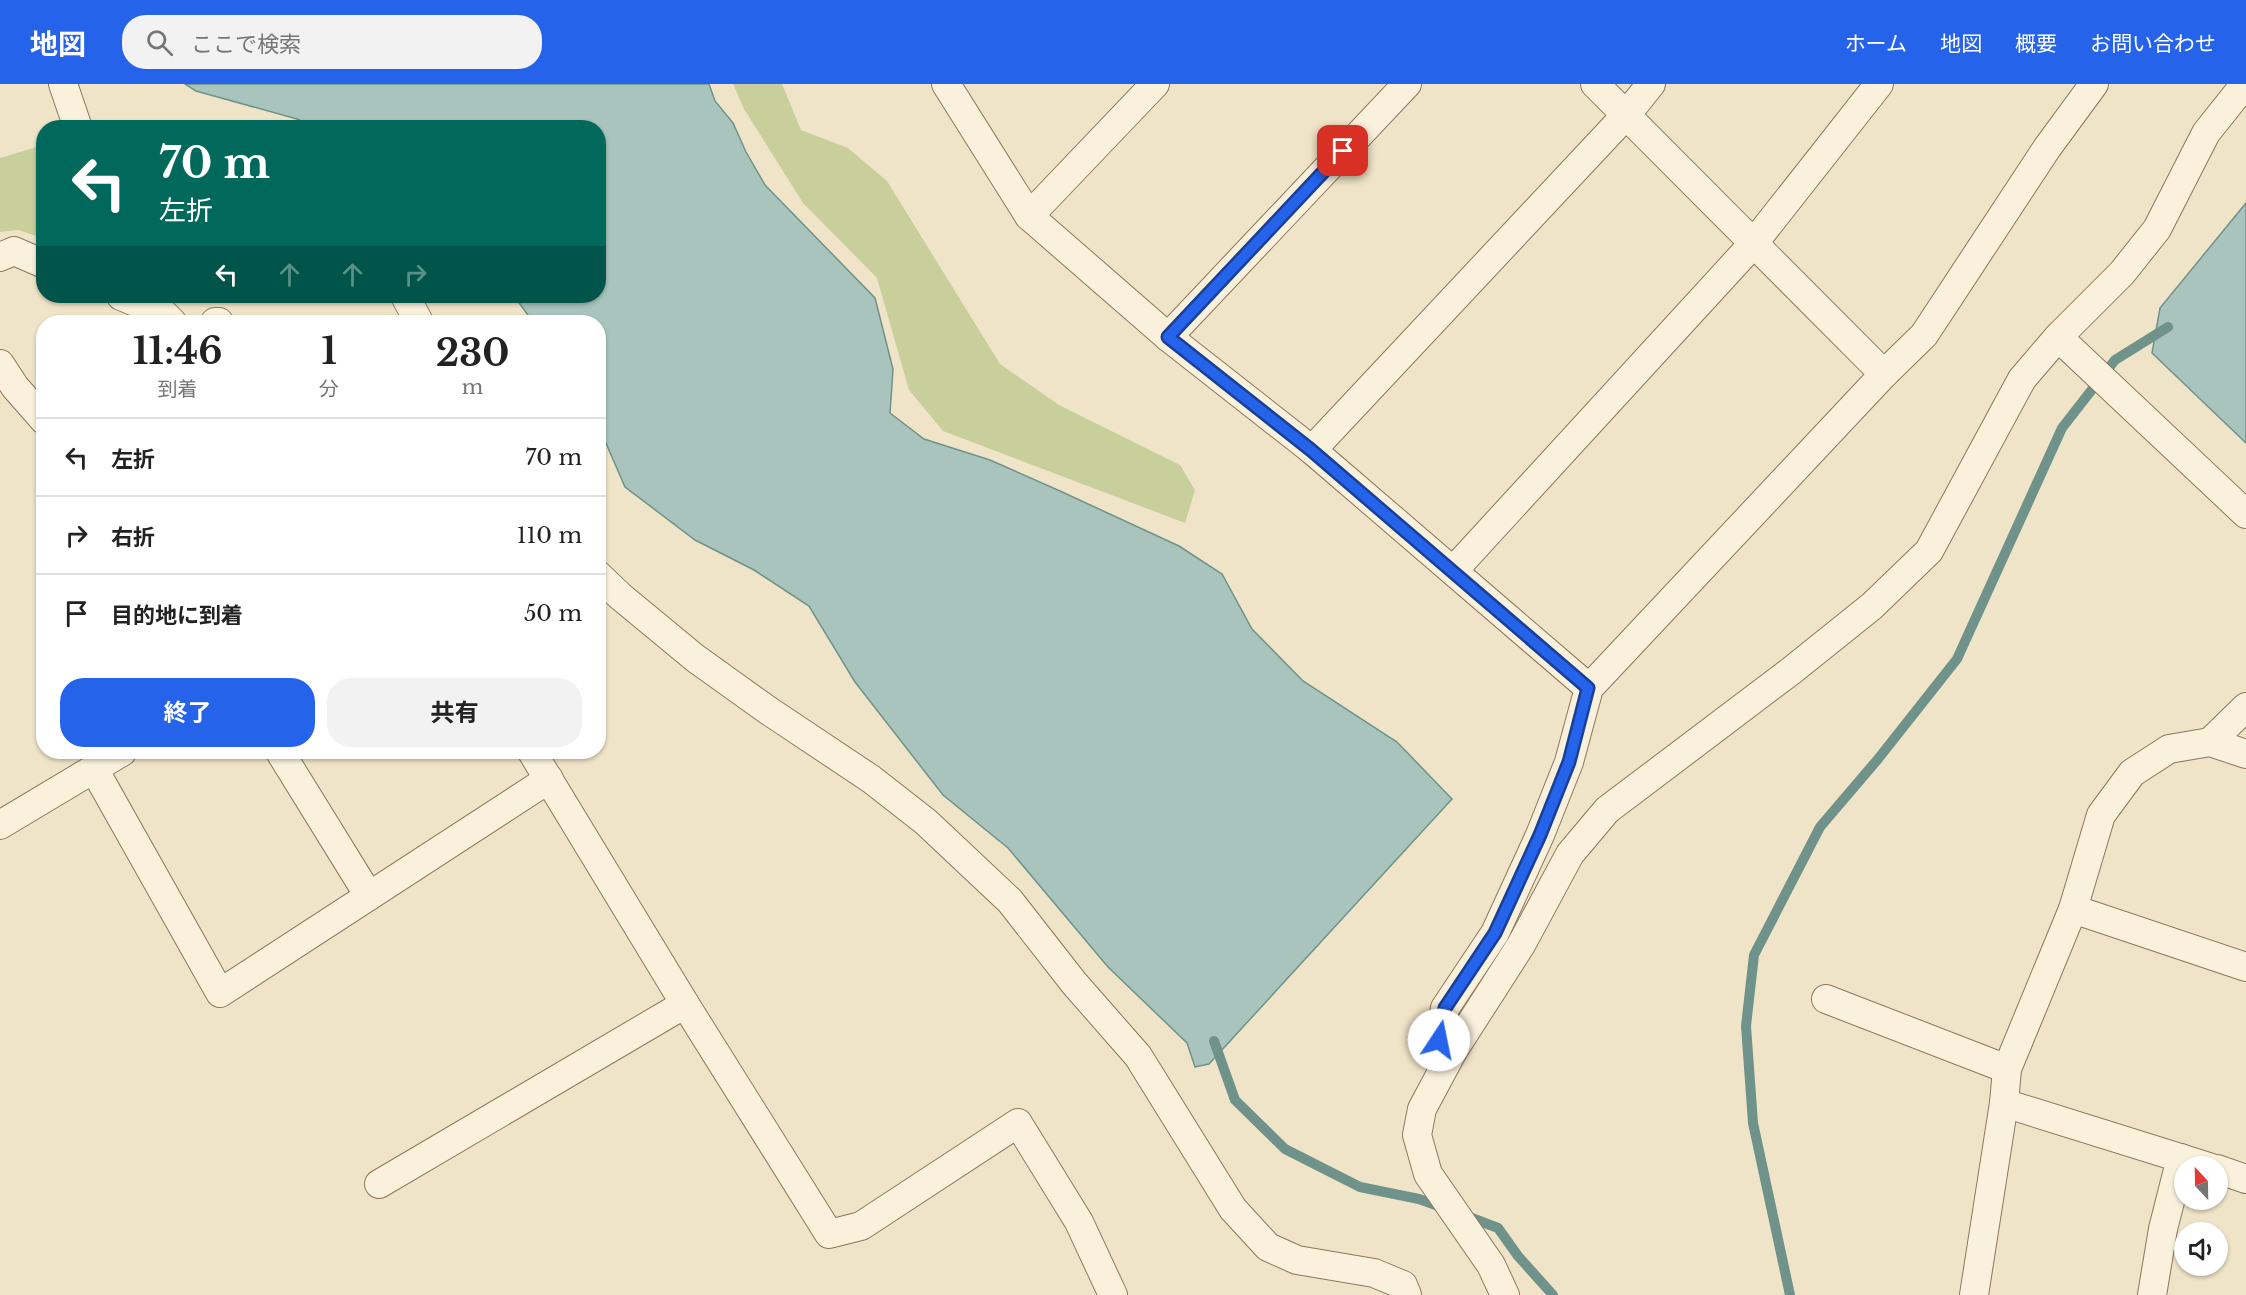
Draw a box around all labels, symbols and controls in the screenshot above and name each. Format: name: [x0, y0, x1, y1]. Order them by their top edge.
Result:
search box: [122, 15, 542, 69]
icon: search: [143, 26, 176, 59]
text: 地図: [30, 27, 86, 62]
text: ここで検索: [191, 31, 301, 58]
text: ホーム: [1845, 31, 1907, 57]
text: 地図: [1940, 31, 1982, 57]
text: 概要: [2015, 31, 2057, 57]
text: お問い合わせ: [2090, 31, 2216, 57]
pin: [1317, 125, 1368, 176]
icon: arrive: [1326, 134, 1359, 167]
text: 70 m: [159, 137, 270, 189]
icon: left: [60, 144, 138, 222]
text: 左折: [159, 194, 213, 227]
icon: left: [210, 258, 243, 291]
icon: ahead: [273, 258, 306, 291]
icon: ahead: [336, 258, 369, 291]
icon: right: [399, 258, 432, 291]
text: 11:46: [133, 329, 222, 374]
text: 1: [321, 329, 337, 374]
text: 230: [436, 331, 509, 376]
text: m: [462, 375, 483, 399]
text: 到着: [158, 377, 198, 401]
text: 分: [319, 377, 339, 401]
icon: left: [60, 441, 93, 474]
text: 70 m: [525, 444, 582, 471]
text: 左折: [111, 446, 155, 473]
icon: right: [60, 519, 93, 552]
text: 110 m: [517, 522, 582, 549]
text: 右折: [111, 524, 155, 551]
icon: arrive: [60, 597, 93, 630]
text: 50 m: [524, 600, 582, 627]
text: 目的地に到着: [111, 602, 243, 629]
button: 終了: [60, 678, 315, 747]
button: 共有: [327, 678, 582, 747]
position arrow: [1407, 1008, 1471, 1072]
north arrow: [2174, 1156, 2228, 1210]
map controls: [2174, 1156, 2228, 1276]
button: sound: [2174, 1222, 2228, 1276]

